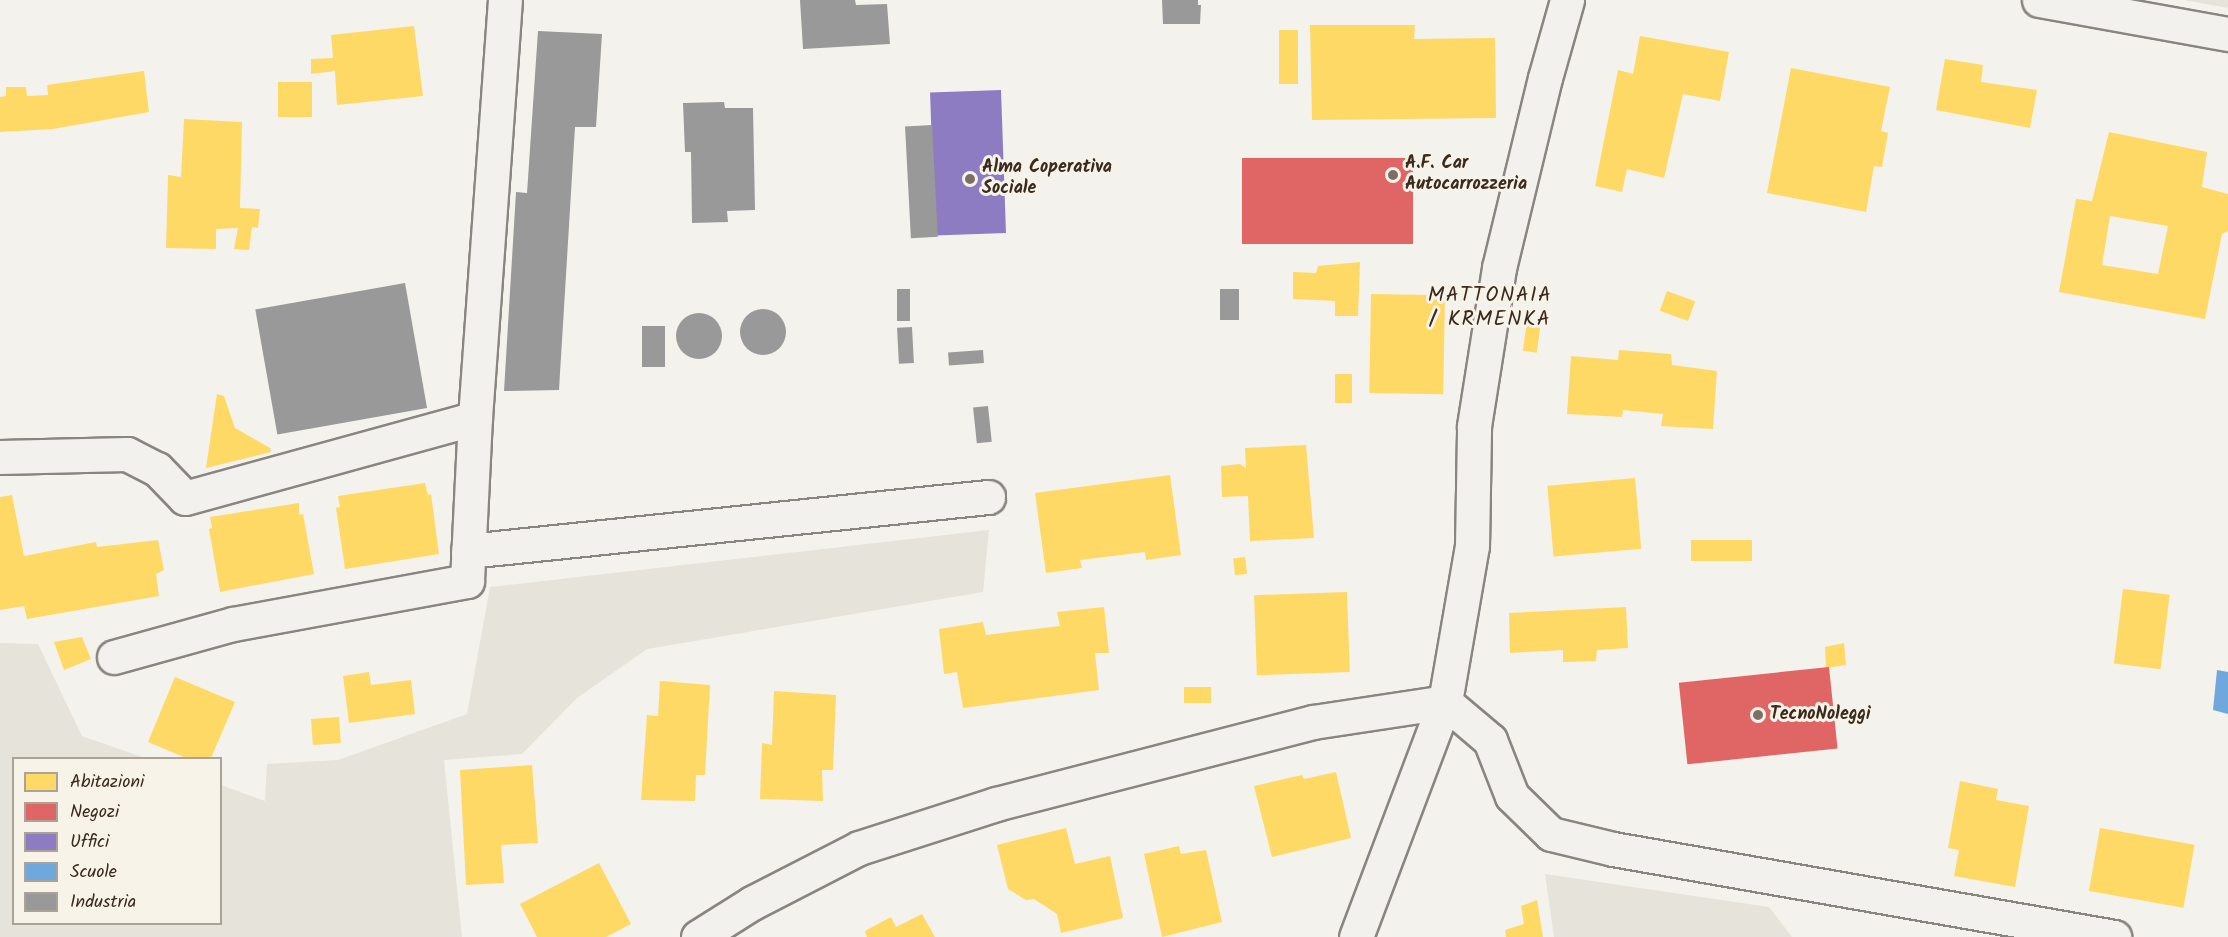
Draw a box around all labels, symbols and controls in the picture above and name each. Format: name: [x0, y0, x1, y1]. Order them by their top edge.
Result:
place label: A.F. Car Autocarrozzeria: [1405, 154, 1527, 196]
place label: Alma Coperativa Sociale: [982, 158, 1112, 201]
marker: A.F. Car Autocarrozzeria: [1386, 168, 1400, 182]
marker: Alma Coperativa Sociale: [963, 172, 977, 186]
district label: MATTONAIA / KRMENKA: [1428, 283, 1552, 333]
place label: TecnoNoleggi: [1770, 704, 1871, 726]
marker: TecnoNoleggi: [1751, 708, 1765, 722]
legend: [12, 757, 222, 925]
text: Abitazioni: [70, 768, 144, 797]
text: Negozi: [70, 798, 119, 827]
text: Uffici: [70, 828, 109, 857]
text: Scuole: [70, 858, 117, 887]
text: Industria: [70, 888, 136, 917]

